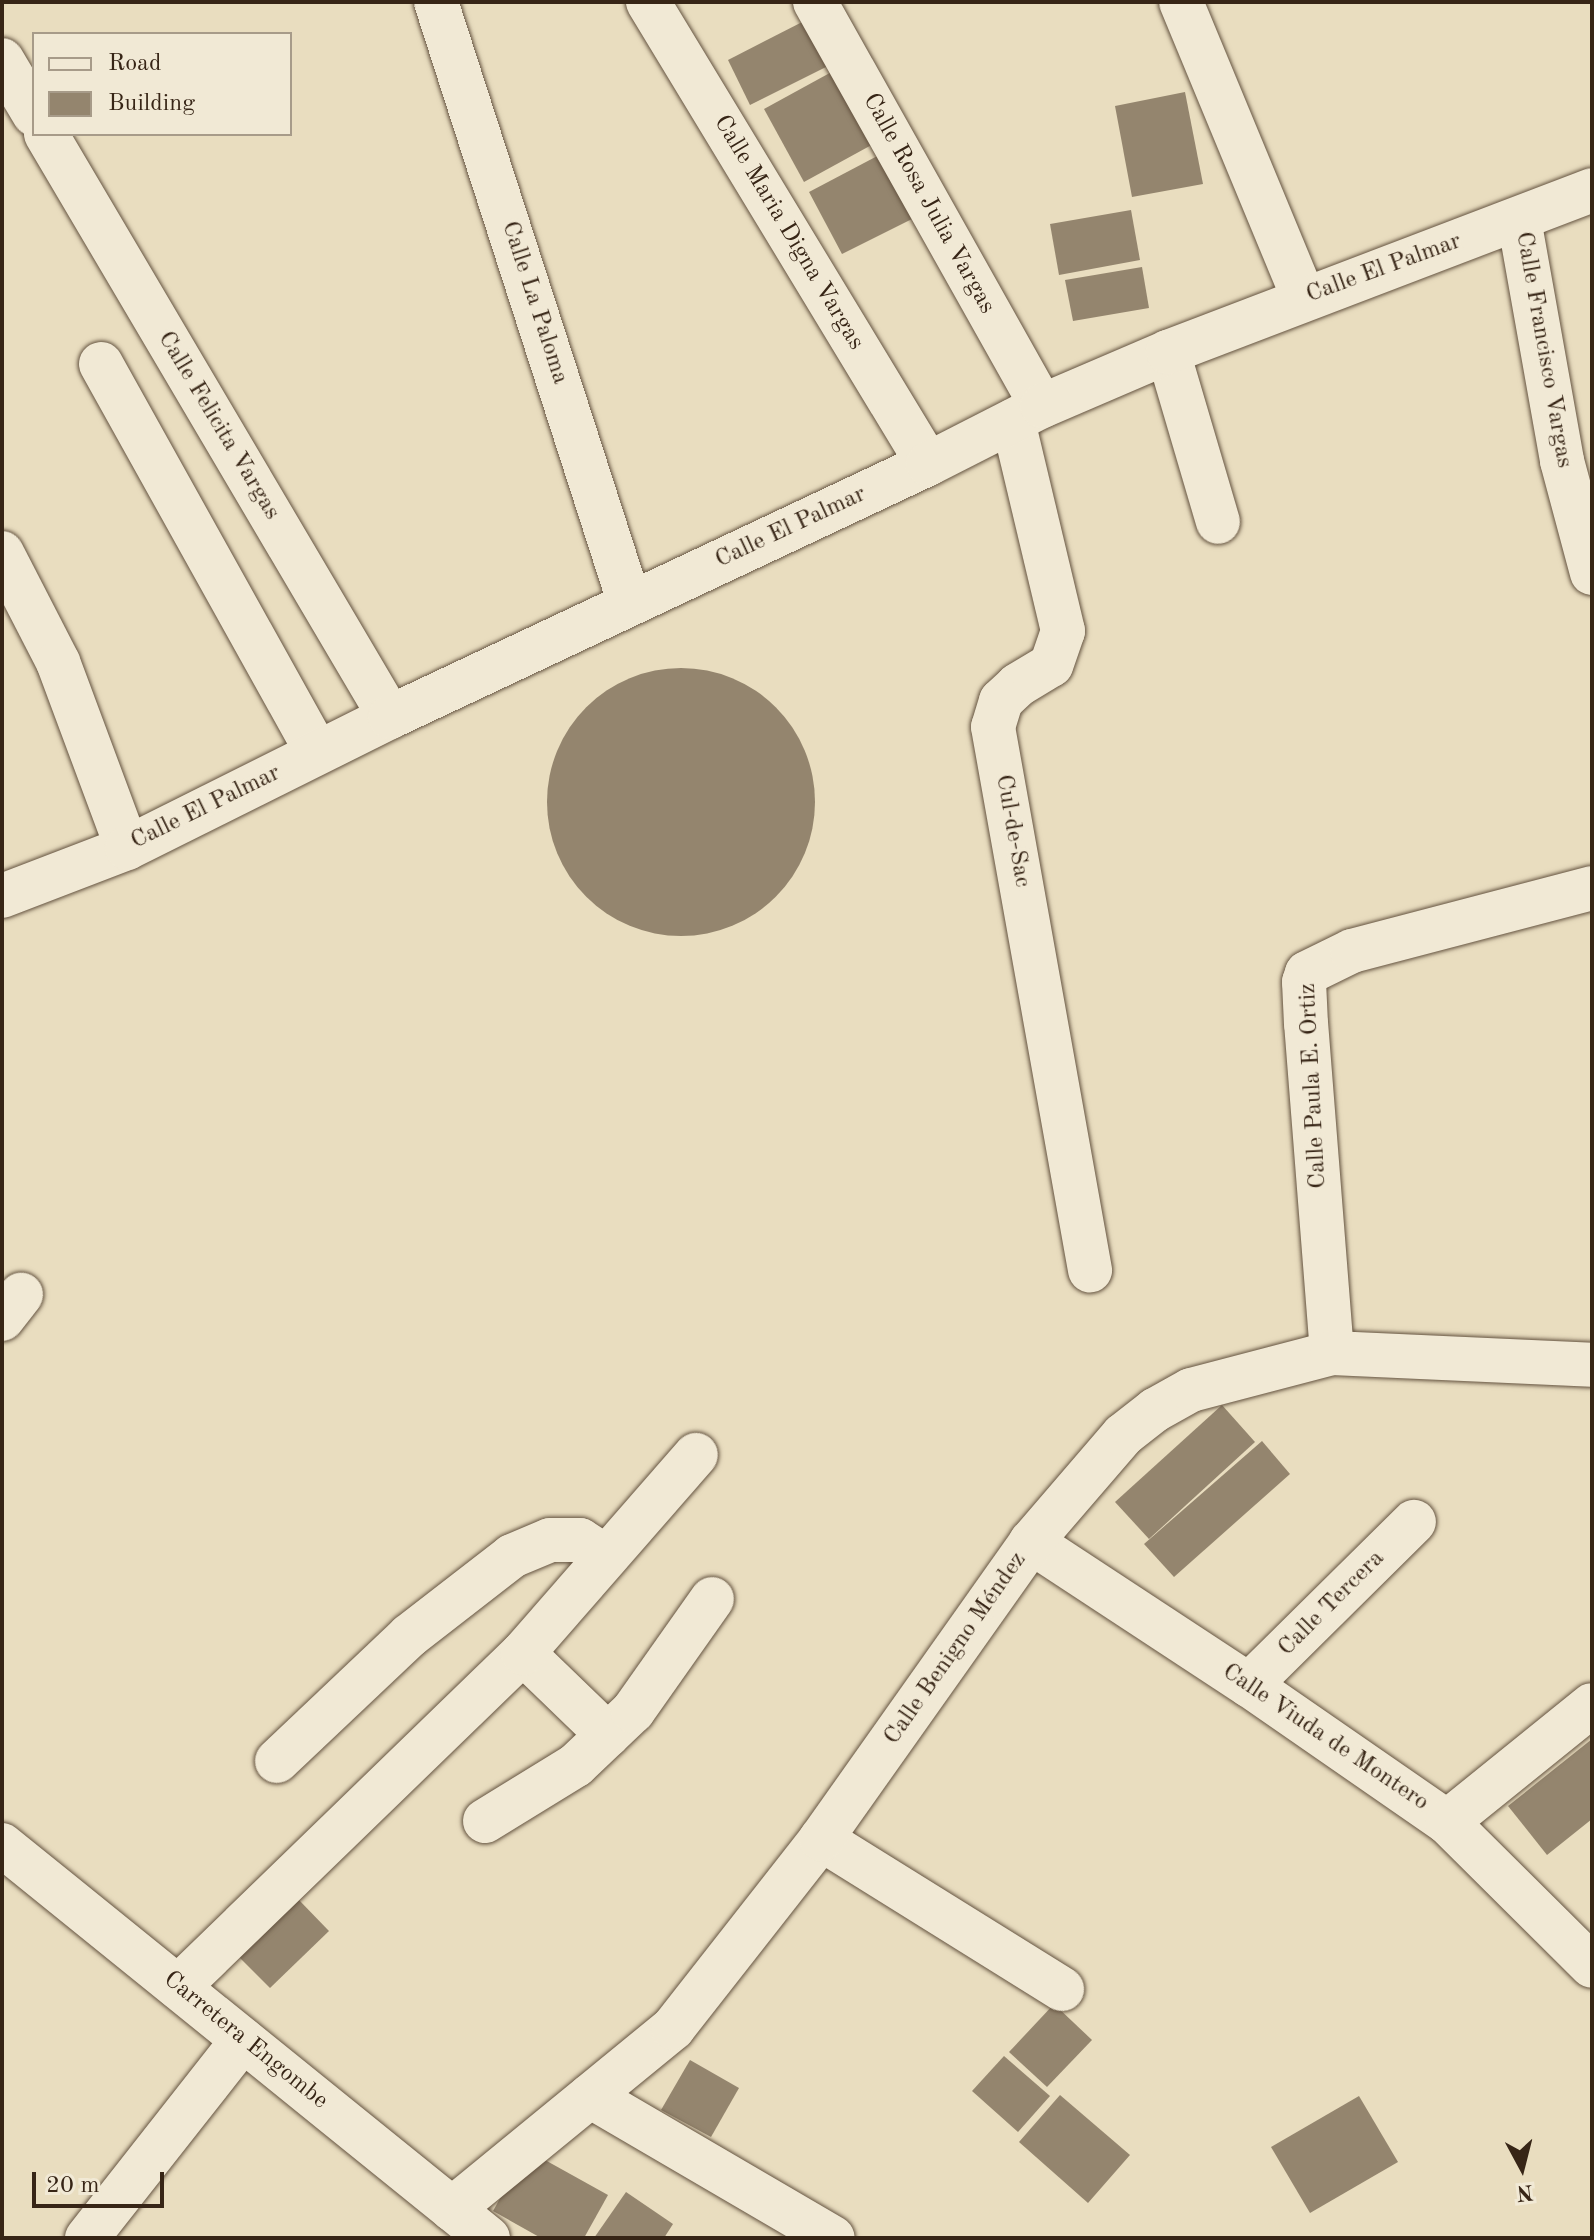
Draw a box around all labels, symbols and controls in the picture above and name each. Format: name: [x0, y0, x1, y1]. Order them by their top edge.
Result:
legend: [32, 32, 292, 136]
text: Road: [108, 52, 161, 76]
street label: Calle Rosa Julia Vargas: [855, 89, 1001, 319]
text: Building: [108, 92, 195, 116]
street label: Calle Maria Digna Vargas: [706, 110, 870, 356]
street label: Calle La Paloma: [494, 218, 574, 388]
street label: Calle El Palmar: [1303, 228, 1465, 310]
street label: Calle Francisco Vargas: [1508, 230, 1578, 470]
street label: Calle Felicita Vargas: [150, 327, 286, 525]
street label: Calle El Palmar: [711, 481, 871, 575]
street label: Calle El Palmar: [127, 759, 285, 857]
street label: Cul-de-Sac: [988, 772, 1036, 890]
street label: Calle Paula E. Ortiz: [1294, 983, 1334, 1189]
street label: Calle Tercera: [1273, 1545, 1391, 1663]
street label: Calle Benigno Méndez: [879, 1547, 1033, 1751]
street label: Calle Viuda de Montero: [1216, 1658, 1434, 1818]
street label: Carretera Engombe: [157, 1966, 333, 2116]
north arrow: [1482, 2128, 1562, 2208]
scale bar: [36, 2156, 168, 2206]
text: 20 m: [46, 2174, 100, 2198]
text: N: [1515, 2180, 1535, 2204]

